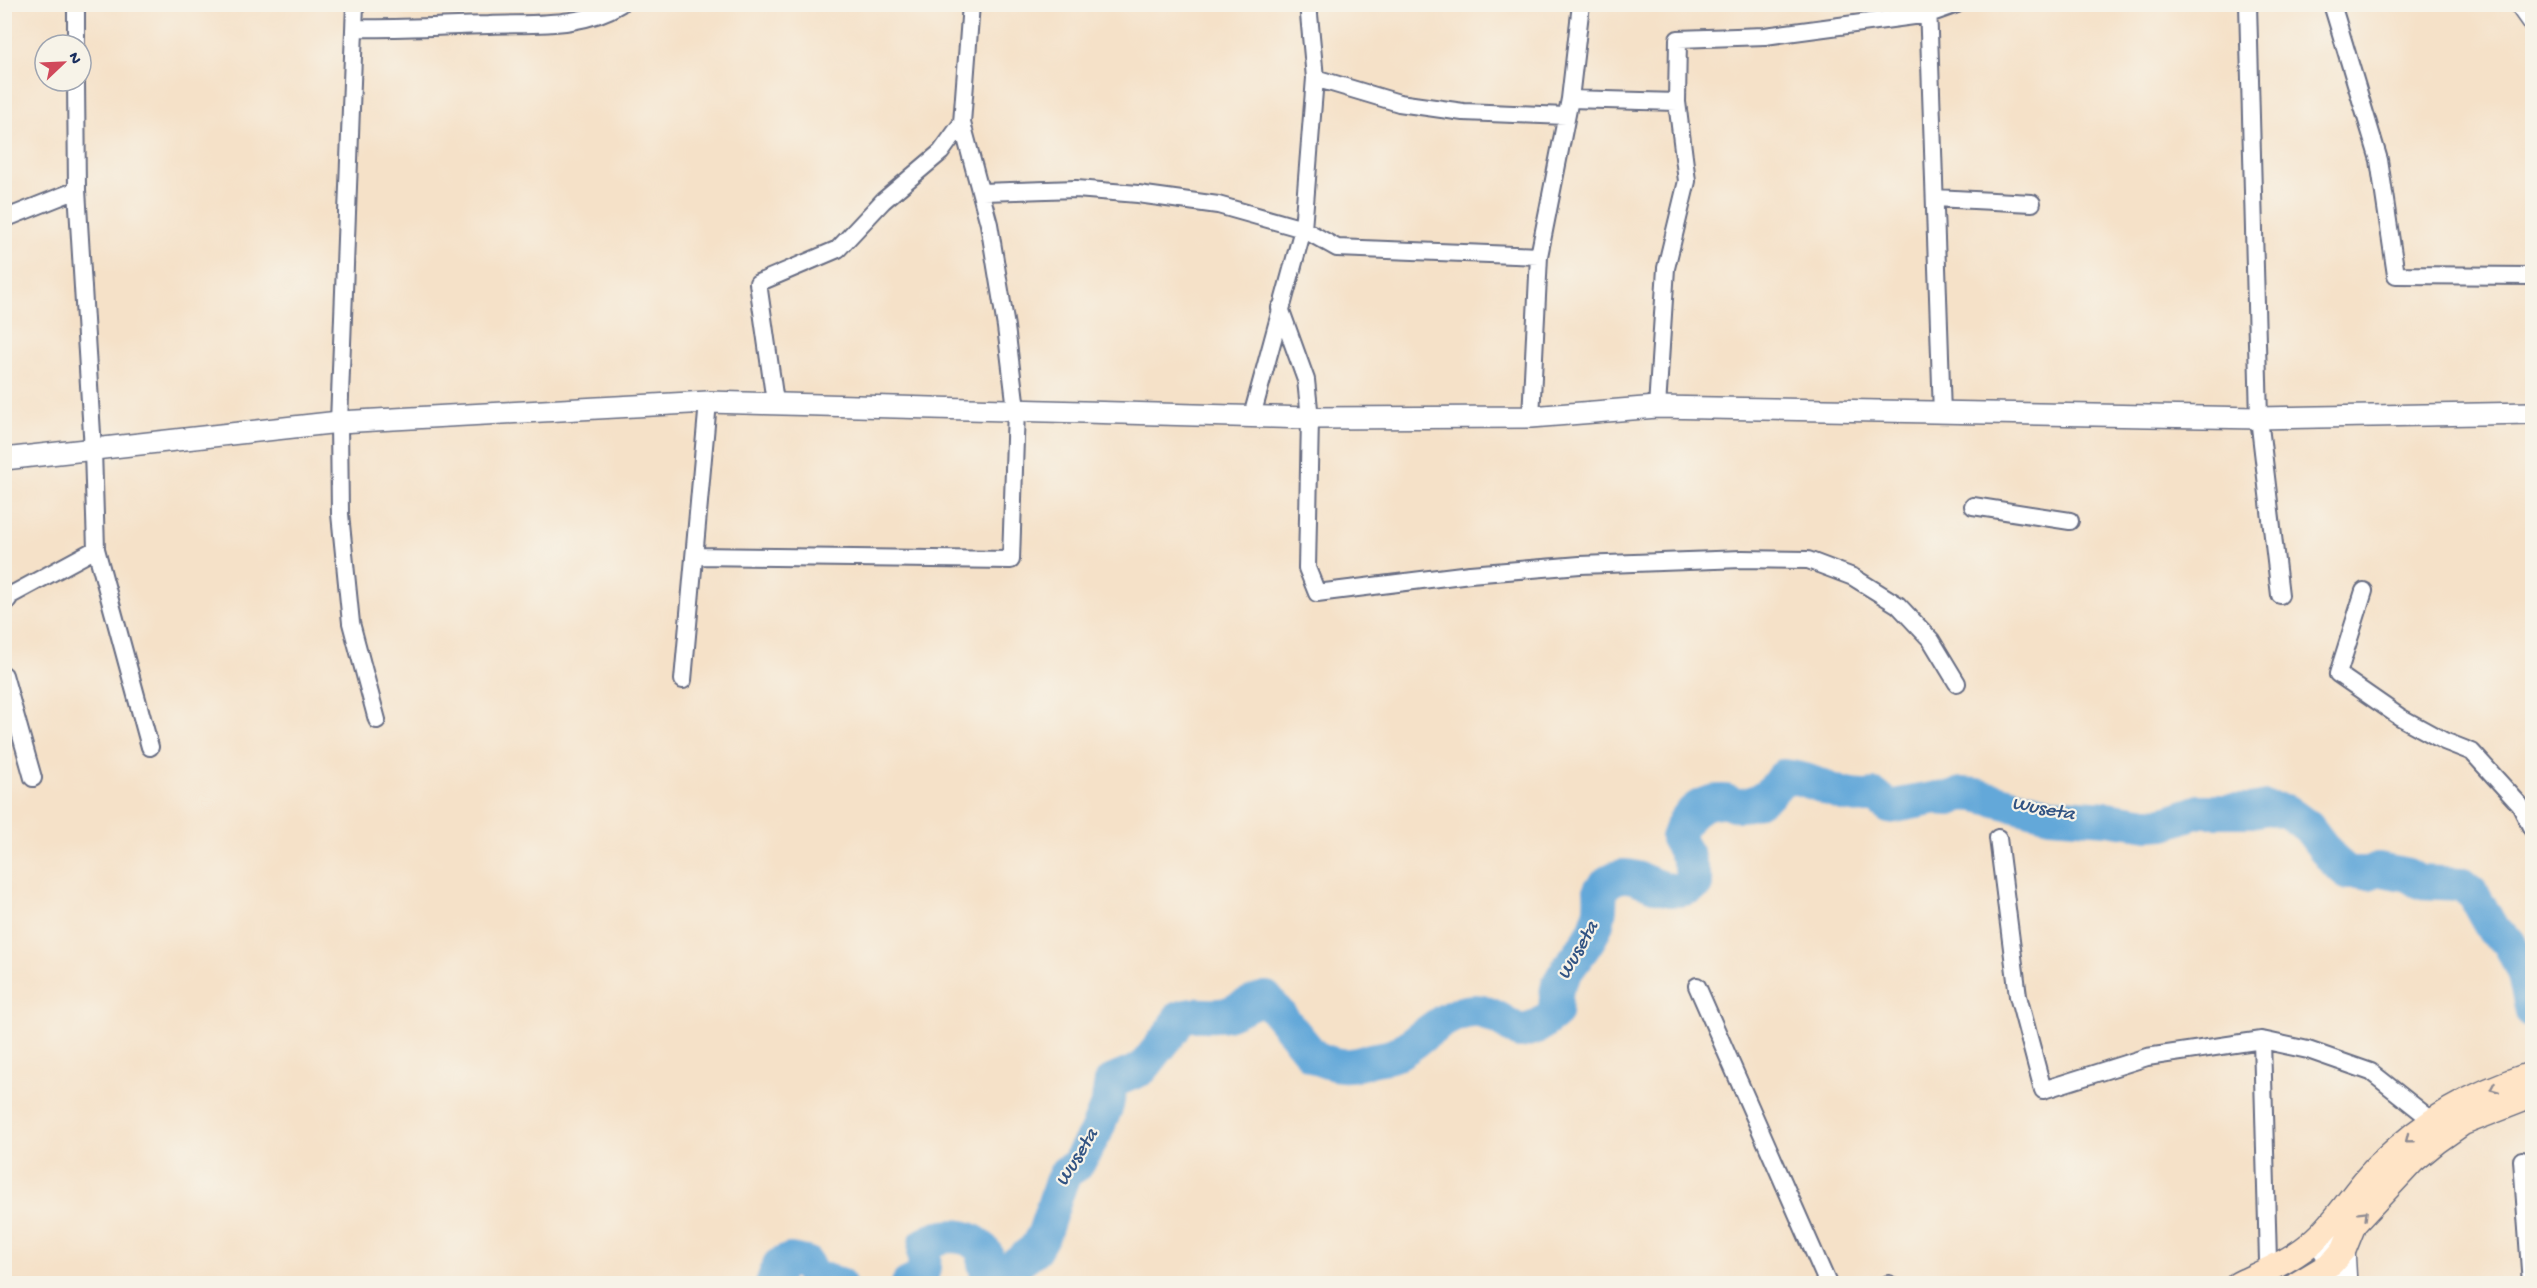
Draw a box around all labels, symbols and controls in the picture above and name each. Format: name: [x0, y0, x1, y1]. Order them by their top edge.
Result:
north arrow: [33, 33, 93, 93]
text: N: [63, 50, 85, 68]
water label: Wuseta: [2010, 793, 2078, 828]
water label: Wuseta: [1553, 916, 1606, 984]
one-way arrow: [2489, 1081, 2500, 1093]
water label: Wuseta: [1051, 1123, 1106, 1191]
one-way arrow: [2405, 1132, 2416, 1143]
one-way arrow: [2357, 1211, 2368, 1221]

